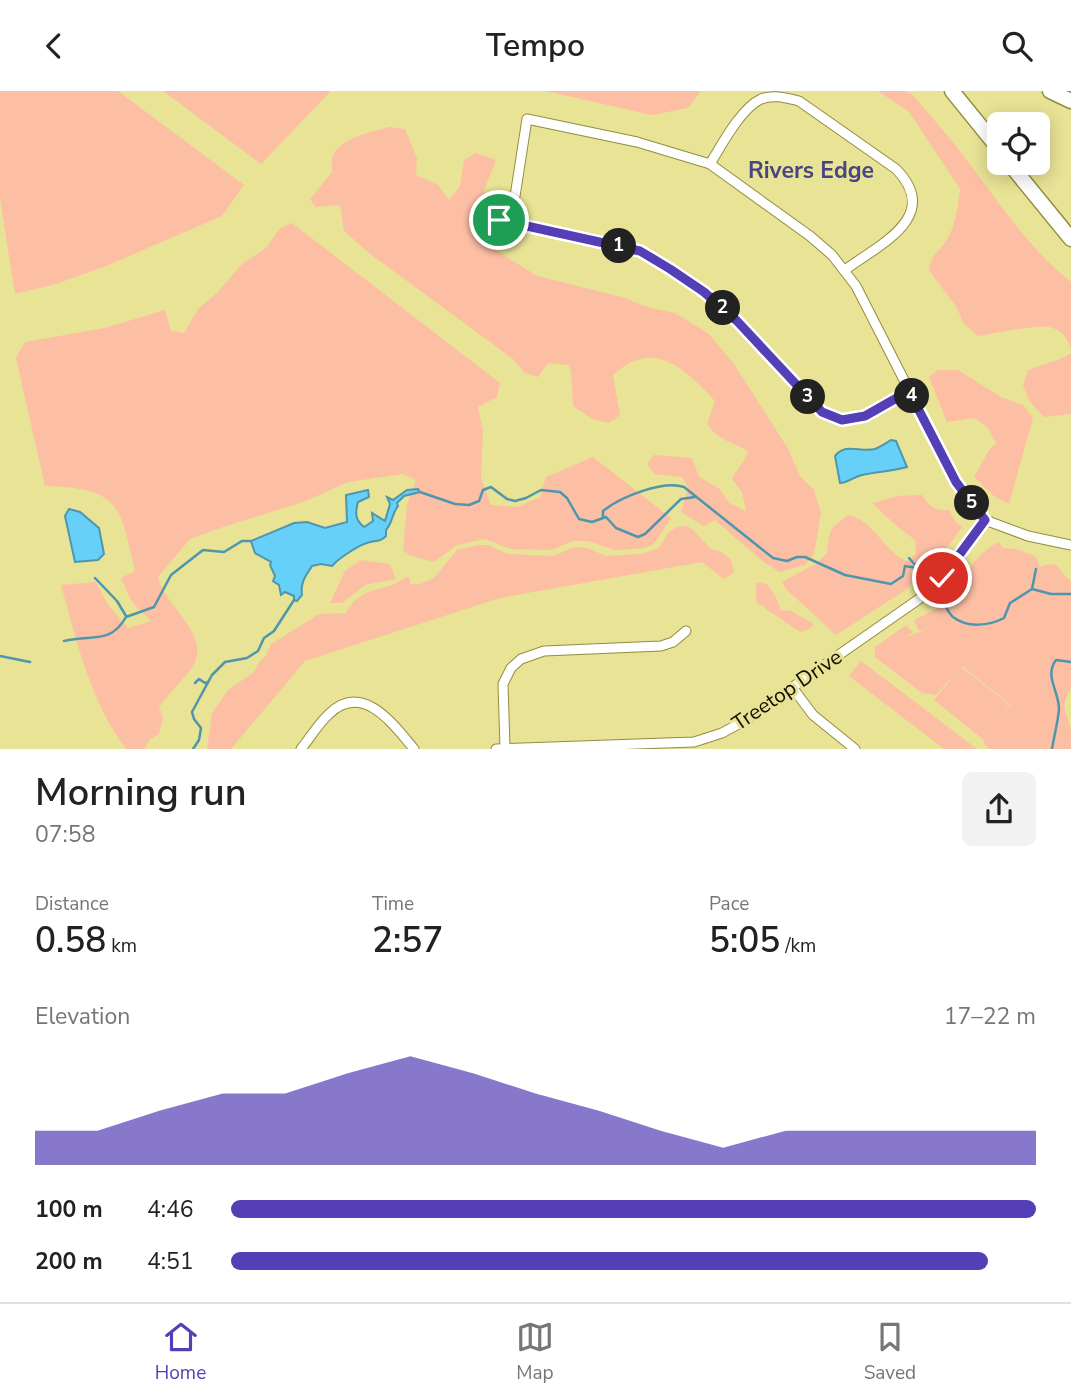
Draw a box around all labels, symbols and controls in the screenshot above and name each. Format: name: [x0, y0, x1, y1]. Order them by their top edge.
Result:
text: Tempo: [486, 24, 585, 67]
icon: back: [35, 27, 73, 65]
icon: search: [998, 27, 1036, 65]
map controls: [987, 112, 1050, 175]
button: locate: [987, 112, 1050, 175]
district label: Rivers Edge: [748, 155, 874, 186]
pin: [469, 190, 529, 250]
icon: arrive: [480, 201, 518, 239]
pin: 1: [602, 229, 636, 263]
text: 1: [613, 232, 624, 258]
pin: 2: [706, 291, 740, 325]
text: 2: [717, 294, 728, 320]
pin: 3: [790, 379, 826, 415]
pin: 4: [894, 379, 930, 413]
text: 4: [906, 382, 917, 408]
text: 3: [802, 383, 813, 409]
pin: 5: [954, 485, 990, 521]
text: 5: [966, 489, 977, 515]
pin: [912, 548, 972, 608]
icon: check: [923, 559, 961, 597]
street label: Treetop Drive: [726, 643, 848, 737]
text: Morning run: [35, 767, 247, 818]
button: share: [962, 772, 1036, 846]
text: 07:58: [35, 819, 95, 850]
text: Distance: [35, 891, 109, 917]
text: Time: [372, 891, 414, 917]
text: Pace: [709, 891, 749, 917]
text: 0.58: [35, 917, 106, 964]
text: 2:57: [372, 917, 443, 964]
text: 5:05: [709, 917, 780, 964]
text: km: [106, 933, 137, 959]
text: /km: [780, 933, 816, 959]
text: Elevation: [35, 1001, 130, 1032]
text: 17–22 m: [944, 1001, 1036, 1032]
text: 100 m: [35, 1194, 103, 1225]
text: 4:46: [147, 1194, 194, 1225]
text: 200 m: [35, 1246, 103, 1277]
text: 4:51: [147, 1246, 194, 1277]
tab: Home: [155, 1318, 206, 1386]
tab: Map: [516, 1318, 554, 1386]
tab: Saved: [864, 1318, 916, 1386]

